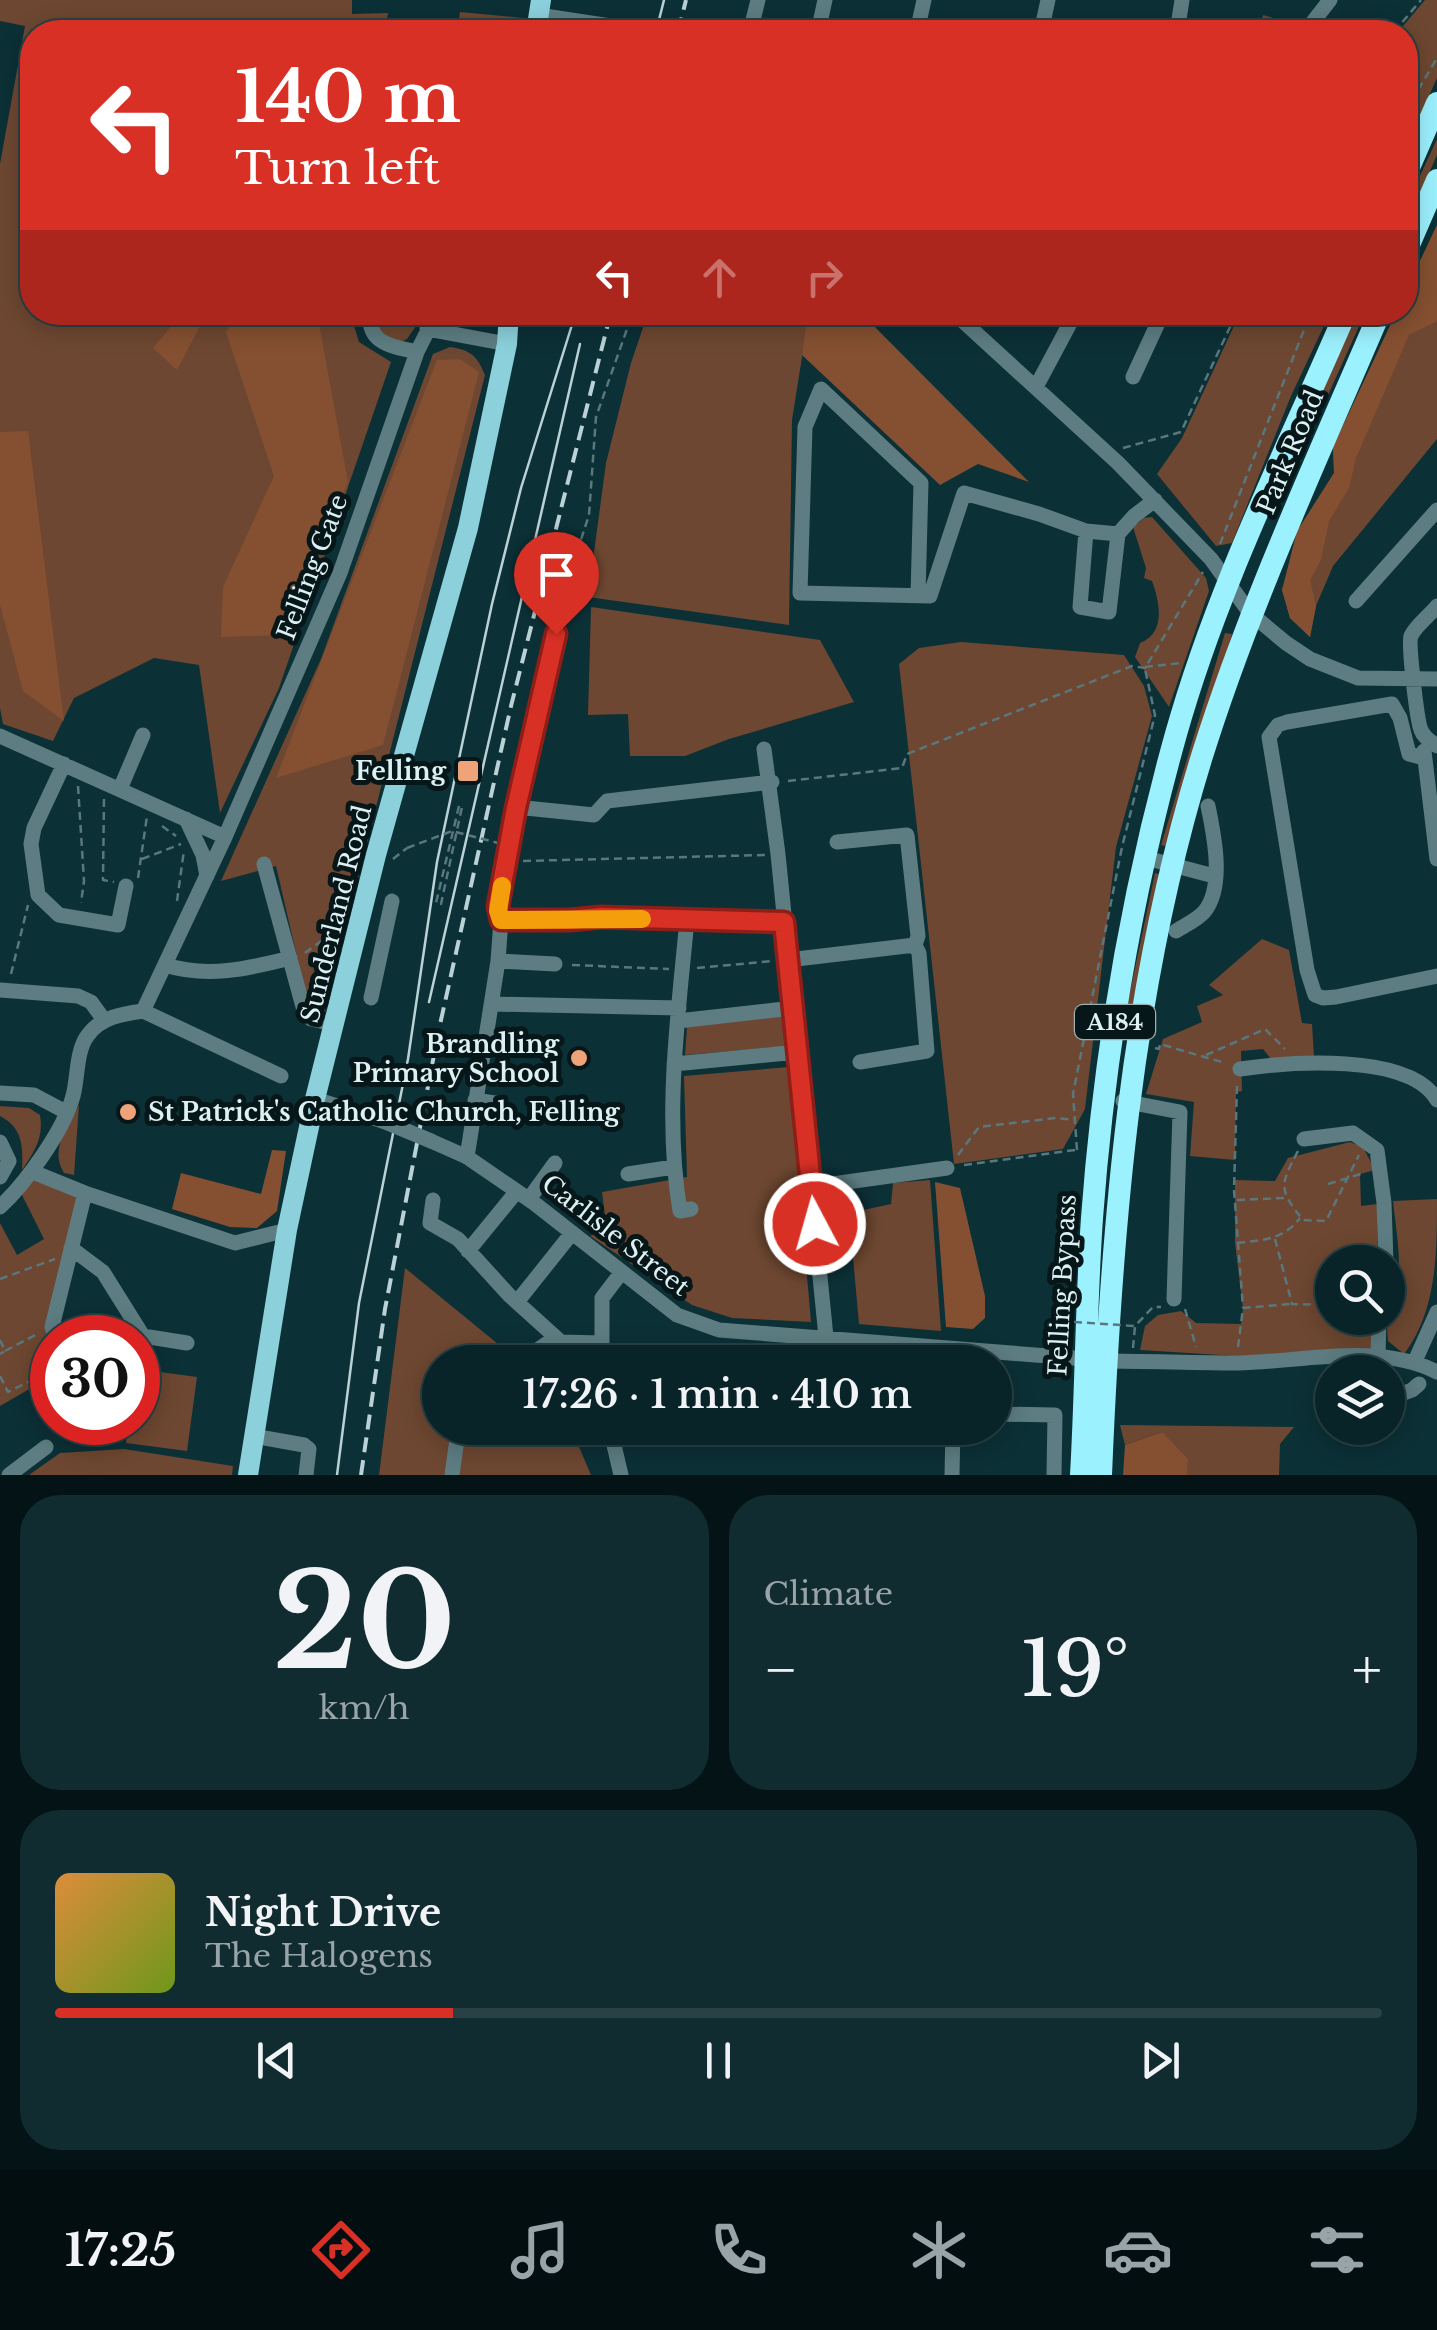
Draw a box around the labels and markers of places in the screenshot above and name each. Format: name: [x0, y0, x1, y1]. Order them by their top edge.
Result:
pin: [514, 532, 599, 635]
place label: Felling: [355, 756, 447, 787]
marker: Felling: [455, 758, 481, 784]
place label: Brandling Primary School: [353, 1029, 560, 1089]
marker: Brandling Primary School: [568, 1047, 590, 1069]
place label: St Patrick's Catholic Church, Felling: [148, 1097, 620, 1128]
marker: St Patrick's Catholic Church, Felling: [117, 1101, 139, 1123]

